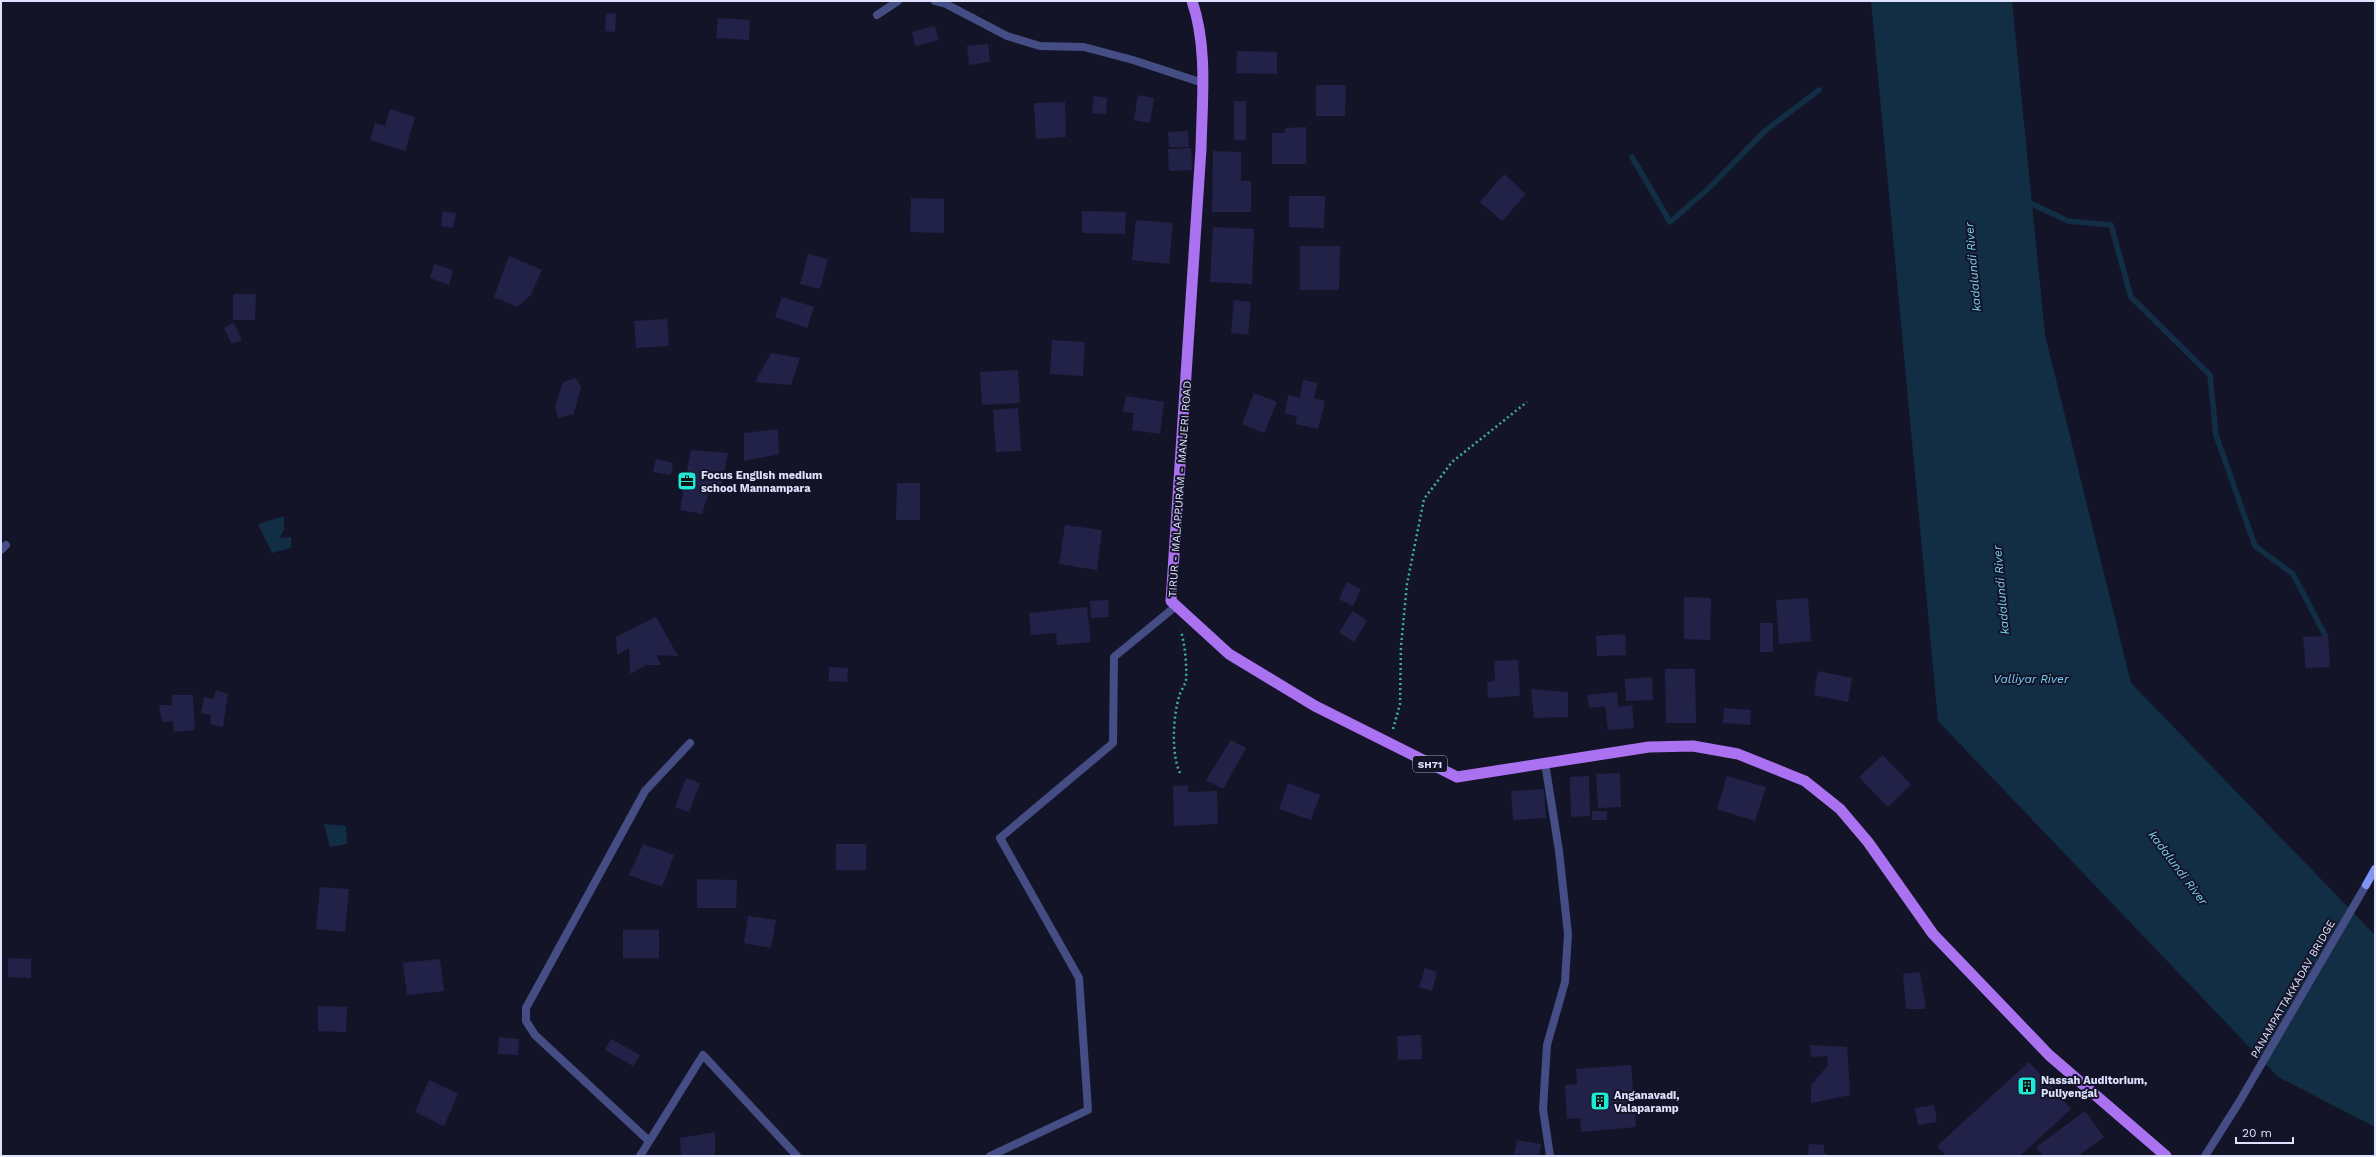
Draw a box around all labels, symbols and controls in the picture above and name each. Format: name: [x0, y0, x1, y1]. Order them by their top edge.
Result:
water label: kadalundi River: [1962, 221, 1984, 312]
street label: TIRUR - MALAPPURAM - MANJERI ROAD: [1166, 380, 1194, 598]
place label: Focus English medium school Mannampara: [701, 469, 822, 495]
office icon: Focus English medium school Mannampara: [676, 470, 698, 492]
water label: kadalundi River: [1990, 544, 2012, 635]
water label: Valliyar River: [1993, 672, 2070, 686]
road number: SH71: [1413, 756, 1447, 772]
water label: kadalundi River: [2146, 828, 2211, 909]
street label: PANAMPATTAKKADAV BRIDGE: [2248, 918, 2338, 1060]
place label: Nassah Auditorium, Puliyengal: [2041, 1074, 2147, 1100]
building icon: Nassah Auditorium, Puliyengal: [2016, 1075, 2038, 1097]
place label: Anganavadi, Valaparamp: [1614, 1089, 1679, 1115]
building icon: Anganavadi, Valaparamp: [1589, 1090, 1611, 1112]
scale bar: [2236, 1119, 2293, 1145]
text: 20 m: [2242, 1126, 2272, 1140]

